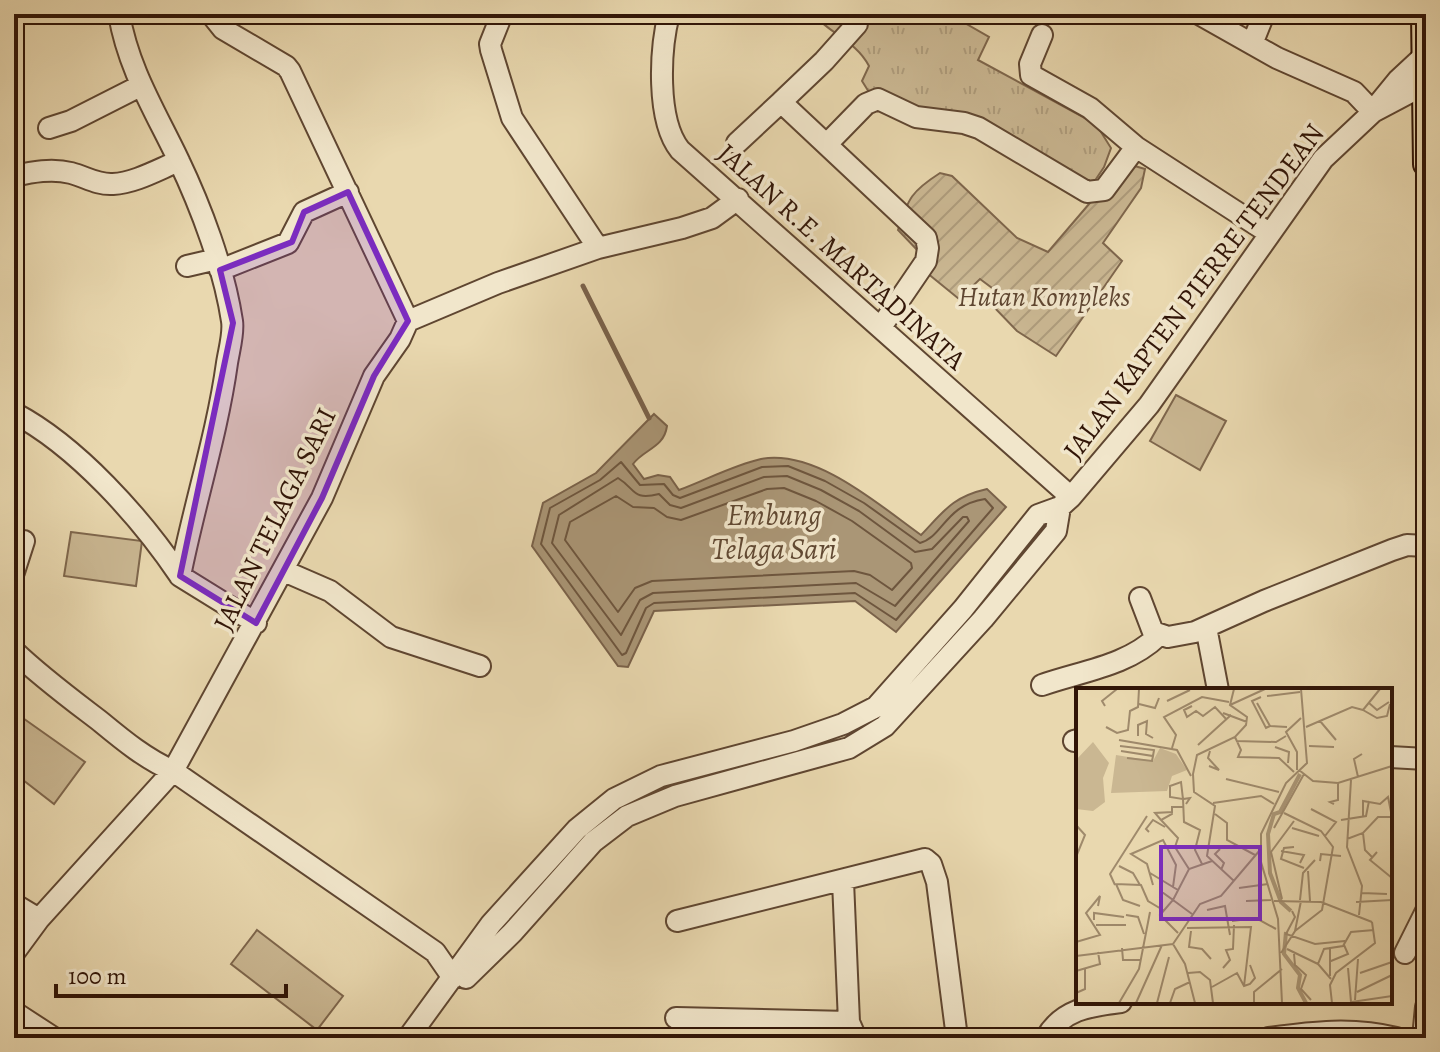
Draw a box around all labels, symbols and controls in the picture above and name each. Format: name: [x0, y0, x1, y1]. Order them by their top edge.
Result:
street label: JALAN KAPTEN PIERRE TENDEAN: [1055, 116, 1333, 467]
street label: JALAN R.E. MARTADINATA: [709, 135, 974, 379]
park label: Hutan Kompleks: [958, 278, 1131, 316]
street label: JALAN TELAGA SARI: [204, 401, 345, 637]
water label: Embung Telaga Sari: [712, 495, 837, 569]
inset map: [1076, 688, 1392, 1004]
scale bar: [56, 948, 286, 998]
text: 100 m: [68, 960, 127, 992]

